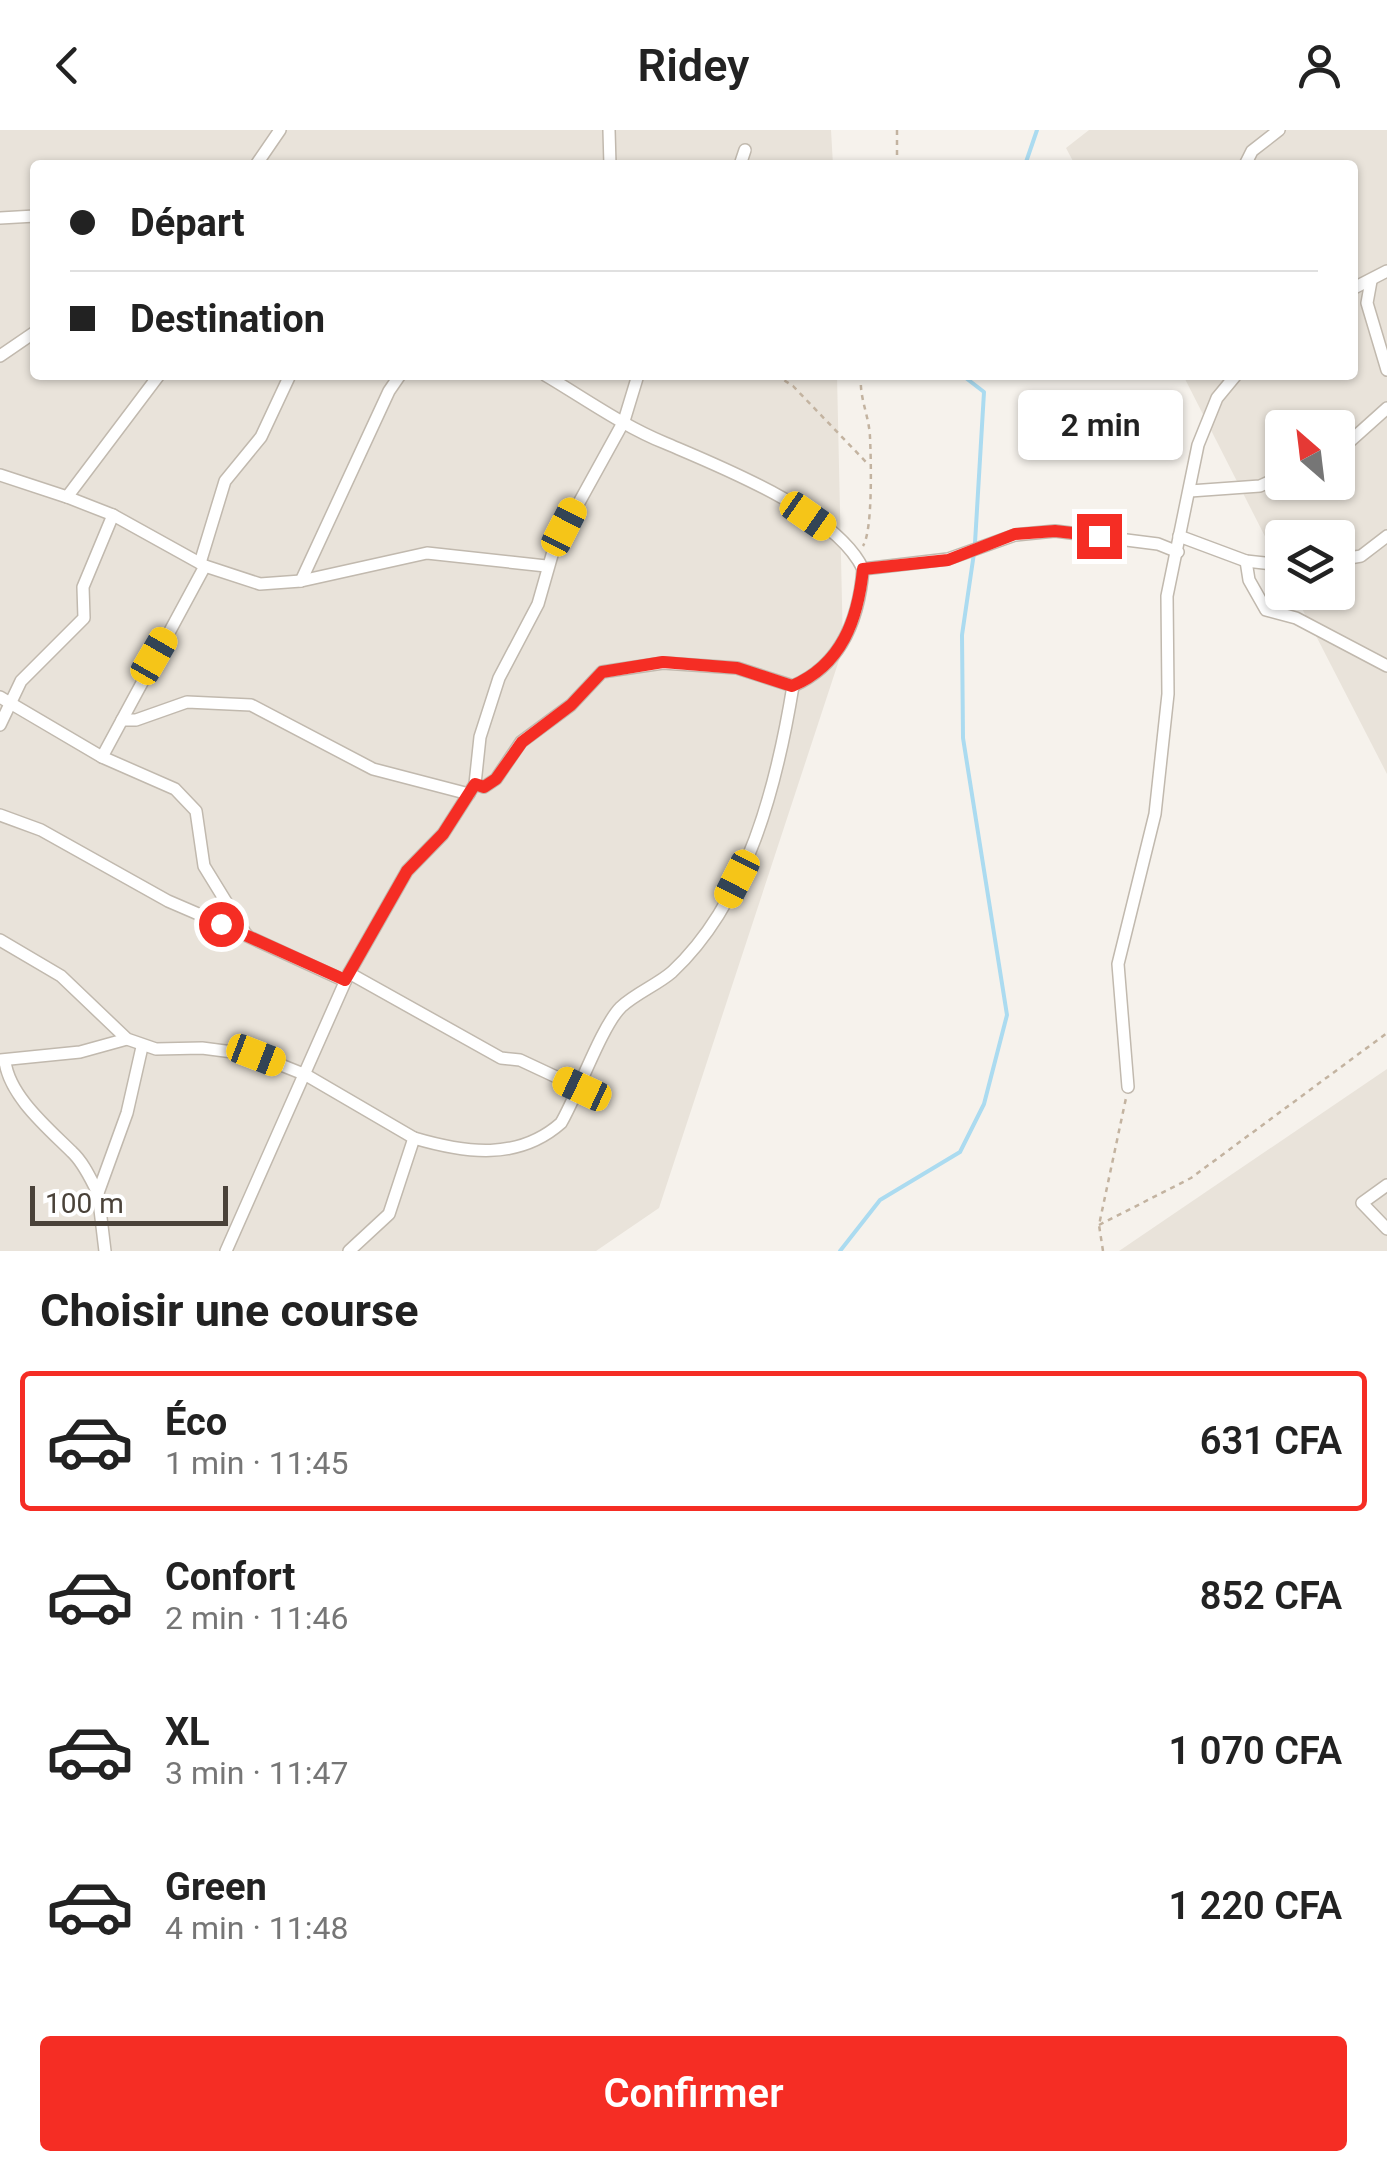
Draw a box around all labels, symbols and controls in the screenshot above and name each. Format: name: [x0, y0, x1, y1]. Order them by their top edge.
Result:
icon: back: [40, 38, 95, 93]
icon: person: [1292, 38, 1347, 93]
text: Ridey: [638, 39, 749, 92]
text: Départ: [130, 201, 245, 245]
text: Destination: [130, 297, 325, 341]
callout: 2 min: [1016, 391, 1182, 461]
text: 2 min: [1060, 406, 1141, 444]
north arrow: [1265, 410, 1355, 500]
map controls: [1265, 410, 1355, 610]
car: [775, 487, 841, 545]
car: [537, 493, 591, 561]
route end: [1077, 514, 1122, 559]
button: layers: [1265, 520, 1355, 610]
car: [126, 623, 182, 689]
car: [710, 845, 764, 913]
route start: [199, 902, 244, 947]
car: [223, 1030, 289, 1080]
car: [548, 1063, 616, 1115]
scale bar: [30, 1181, 228, 1226]
text: 100 m: [45, 1187, 124, 1220]
text: Choisir une course: [40, 1284, 419, 1337]
icon: car: [45, 1396, 135, 1486]
text: Éco: [165, 1400, 227, 1444]
text: 631 CFA: [1200, 1419, 1342, 1463]
text: 1 min · 11:45: [165, 1444, 348, 1482]
icon: car: [45, 1551, 135, 1641]
text: Confort: [165, 1555, 295, 1599]
text: 852 CFA: [1200, 1574, 1342, 1618]
text: 2 min · 11:46: [165, 1599, 348, 1637]
icon: car: [45, 1706, 135, 1796]
text: XL: [165, 1710, 210, 1754]
text: 1 070 CFA: [1169, 1729, 1342, 1773]
text: 3 min · 11:47: [165, 1754, 348, 1792]
icon: car: [45, 1861, 135, 1951]
text: Green: [165, 1865, 267, 1909]
text: 1 220 CFA: [1169, 1884, 1342, 1928]
text: 4 min · 11:48: [165, 1909, 348, 1947]
button: Confirmer: [40, 2036, 1347, 2151]

